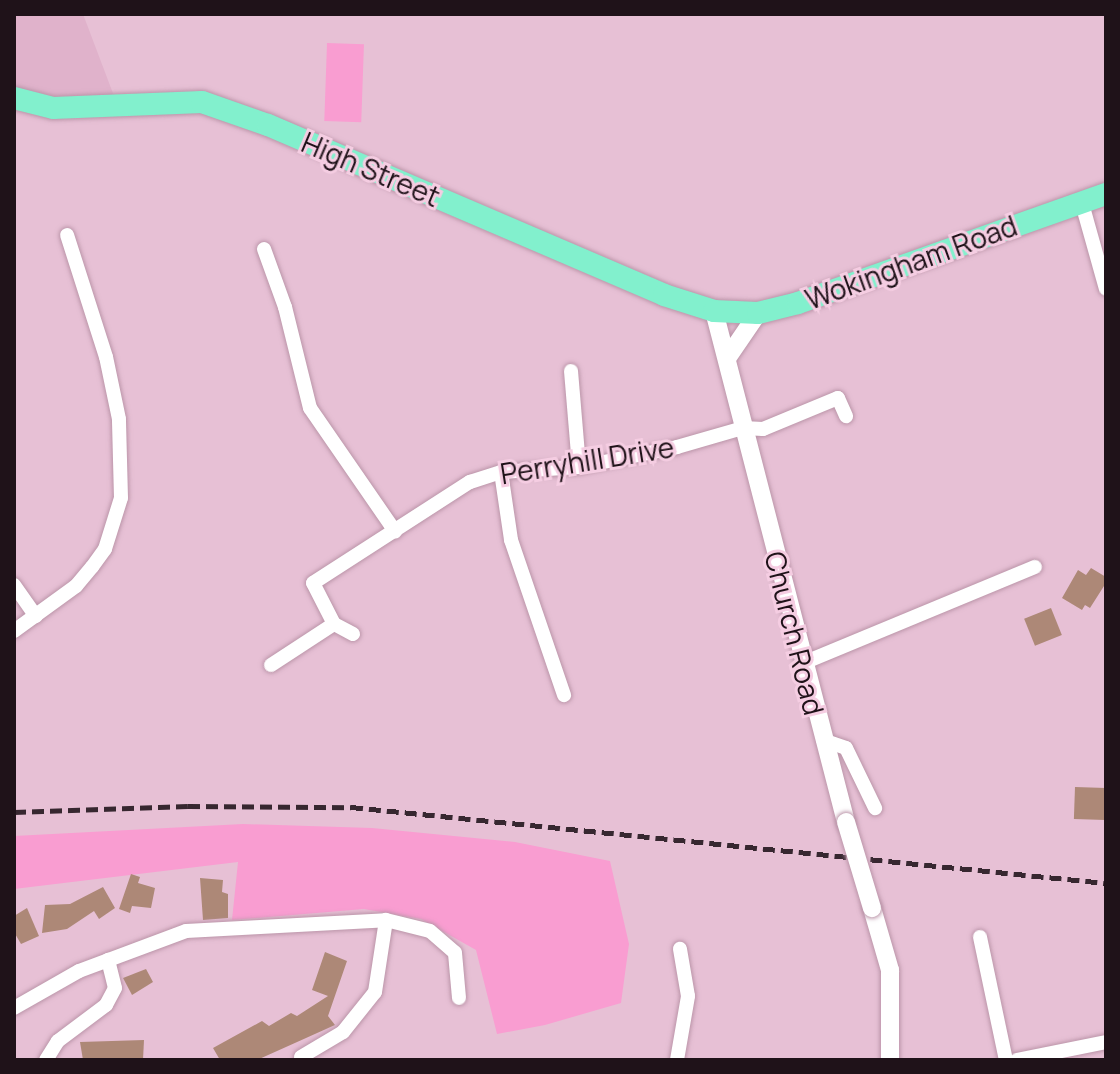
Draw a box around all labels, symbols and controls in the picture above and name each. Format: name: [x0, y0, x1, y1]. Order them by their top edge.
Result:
street label: High Street: [297, 125, 445, 213]
street label: Wokingham Road: [801, 208, 1021, 316]
street label: Perryhill Drive: [498, 430, 676, 490]
street label: Church Road: [758, 548, 832, 718]

